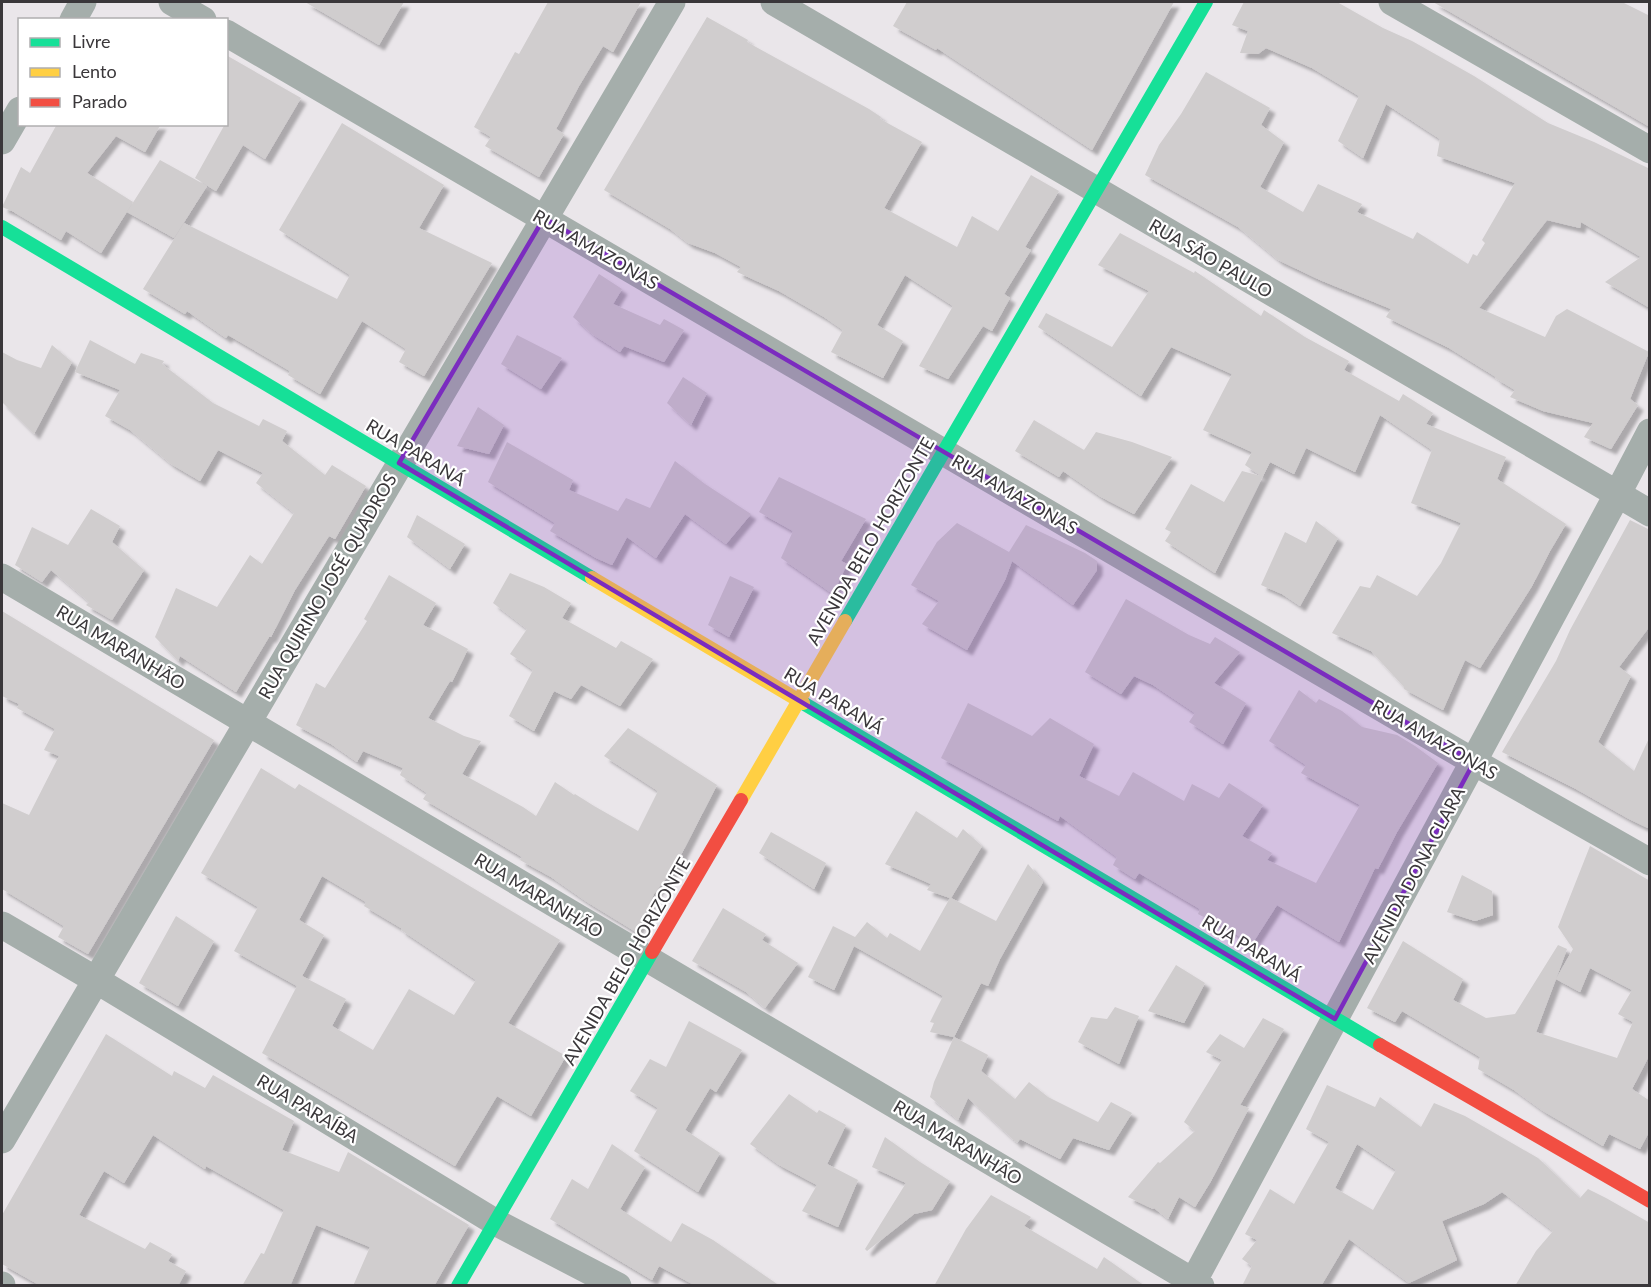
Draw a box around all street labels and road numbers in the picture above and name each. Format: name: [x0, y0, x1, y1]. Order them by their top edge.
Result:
street label: RUA AMAZONAS: [529, 204, 663, 294]
street label: RUA SÃO PAULO: [1145, 214, 1277, 302]
street label: RUA PARANÁ: [362, 414, 470, 491]
street label: AVENIDA BELO HORIZONTE: [801, 433, 939, 649]
street label: RUA AMAZONAS: [948, 449, 1082, 539]
street label: RUA QUIRINO JOSÉ QUADROS: [253, 469, 401, 703]
street label: RUA MARANHÃO: [53, 600, 189, 694]
street label: RUA PARANÁ: [780, 662, 888, 739]
street label: RUA AMAZONAS: [1368, 694, 1502, 784]
street label: AVENIDA DONA CLARA: [1357, 782, 1469, 967]
street label: RUA MARANHÃO: [471, 848, 607, 942]
street label: AVENIDA BELO HORIZONTE: [557, 853, 695, 1069]
street label: RUA PARANÁ: [1198, 910, 1306, 987]
street label: RUA PARAÍBA: [253, 1069, 363, 1147]
street label: RUA MARANHÃO: [890, 1095, 1026, 1189]

